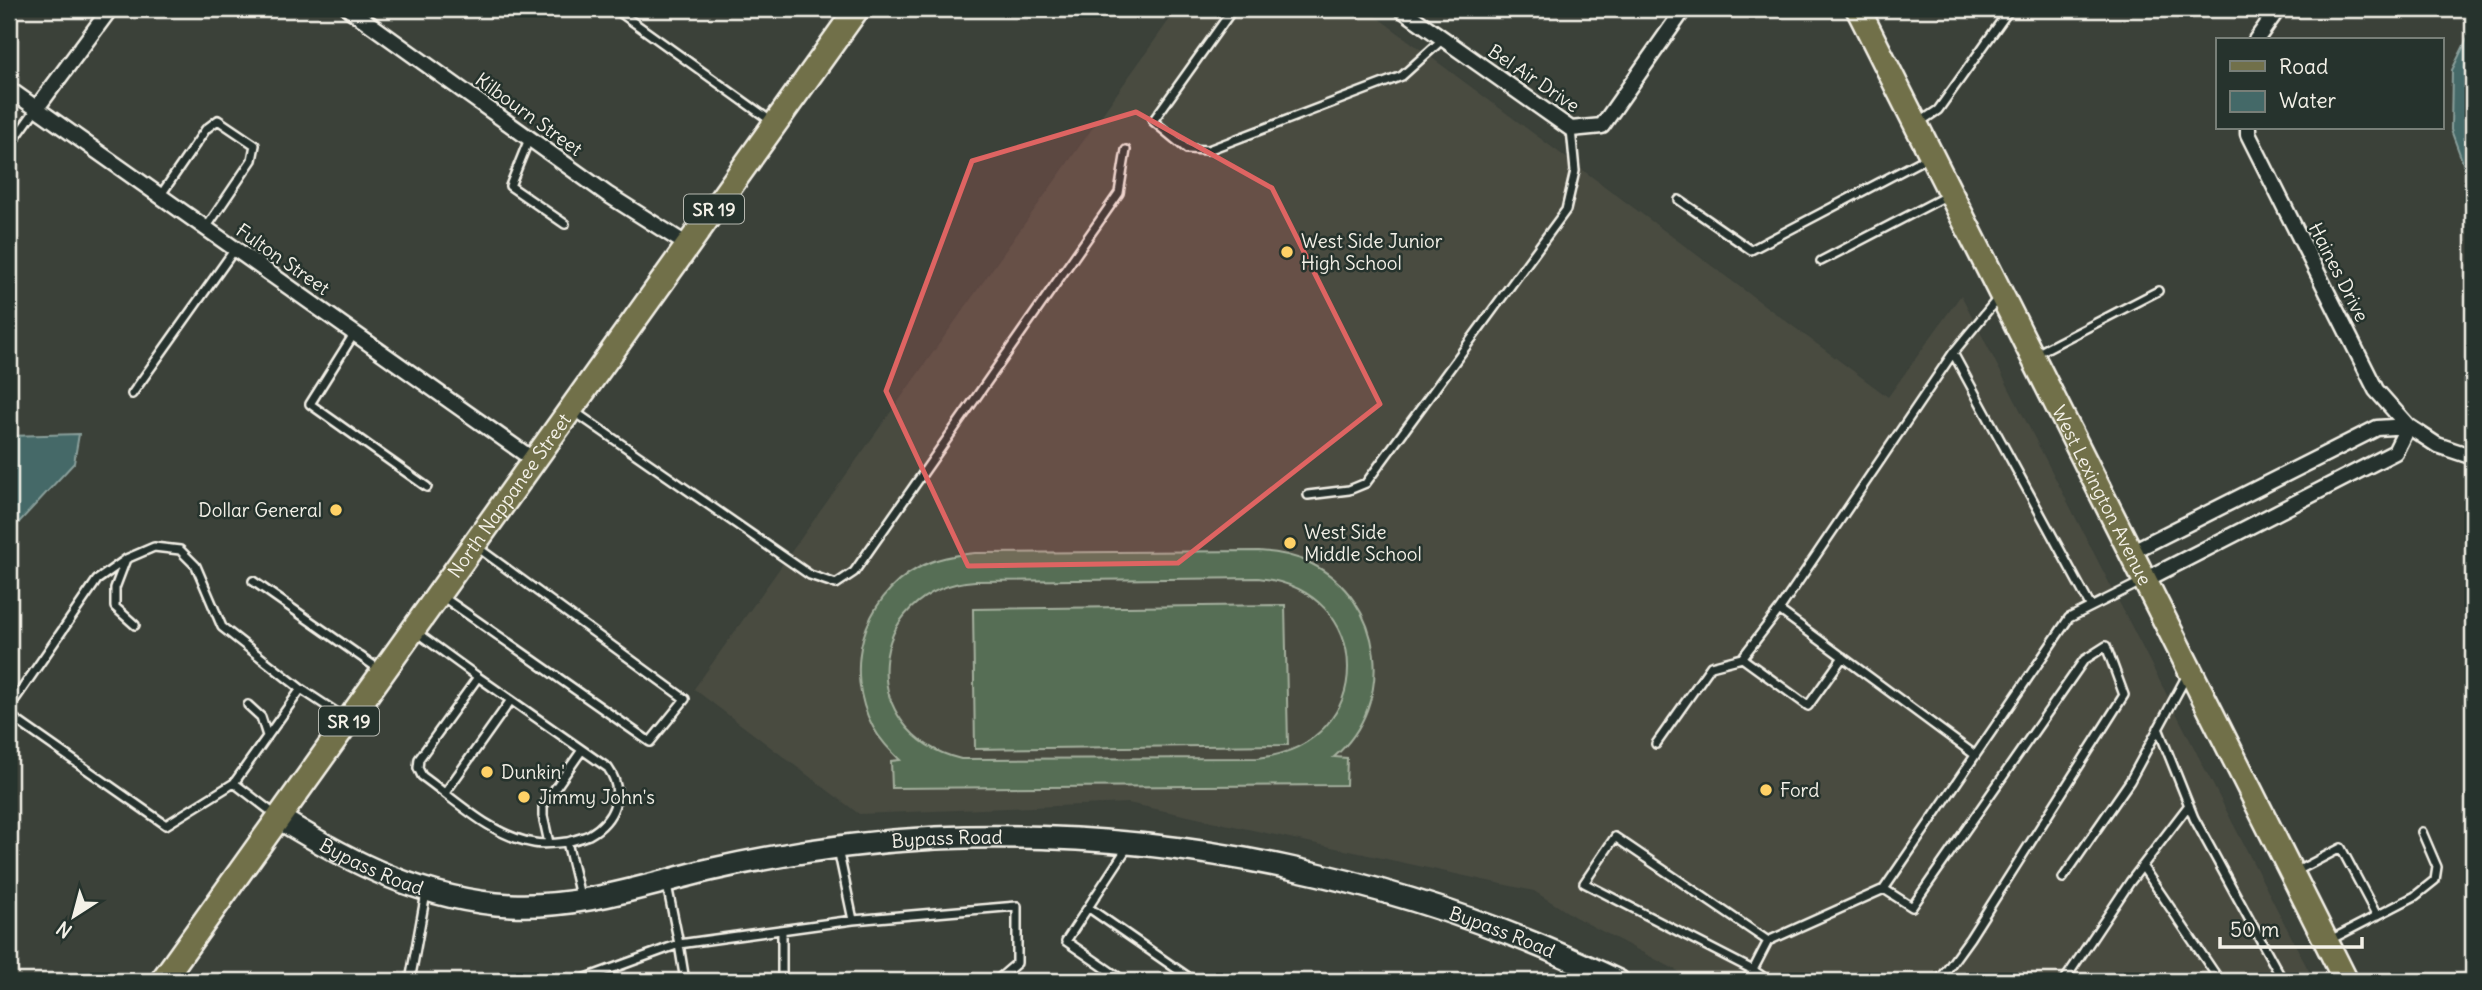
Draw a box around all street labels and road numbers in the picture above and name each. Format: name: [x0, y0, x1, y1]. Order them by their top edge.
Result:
street label: Bel Air Drive: [1484, 39, 1584, 117]
street label: Kilbourn Street: [471, 67, 587, 161]
road number: SR 19: [684, 194, 744, 224]
street label: Fulton Street: [232, 218, 334, 300]
street label: Haines Drive: [2304, 218, 2374, 326]
street label: West Lexington Avenue: [2047, 401, 2157, 589]
street label: North Nappanee Street: [442, 408, 576, 582]
road number: SR 19: [319, 706, 379, 736]
street label: Bypass Road: [890, 825, 1003, 853]
street label: Bypass Road: [316, 833, 427, 900]
street label: Bypass Road: [1446, 901, 1559, 963]

